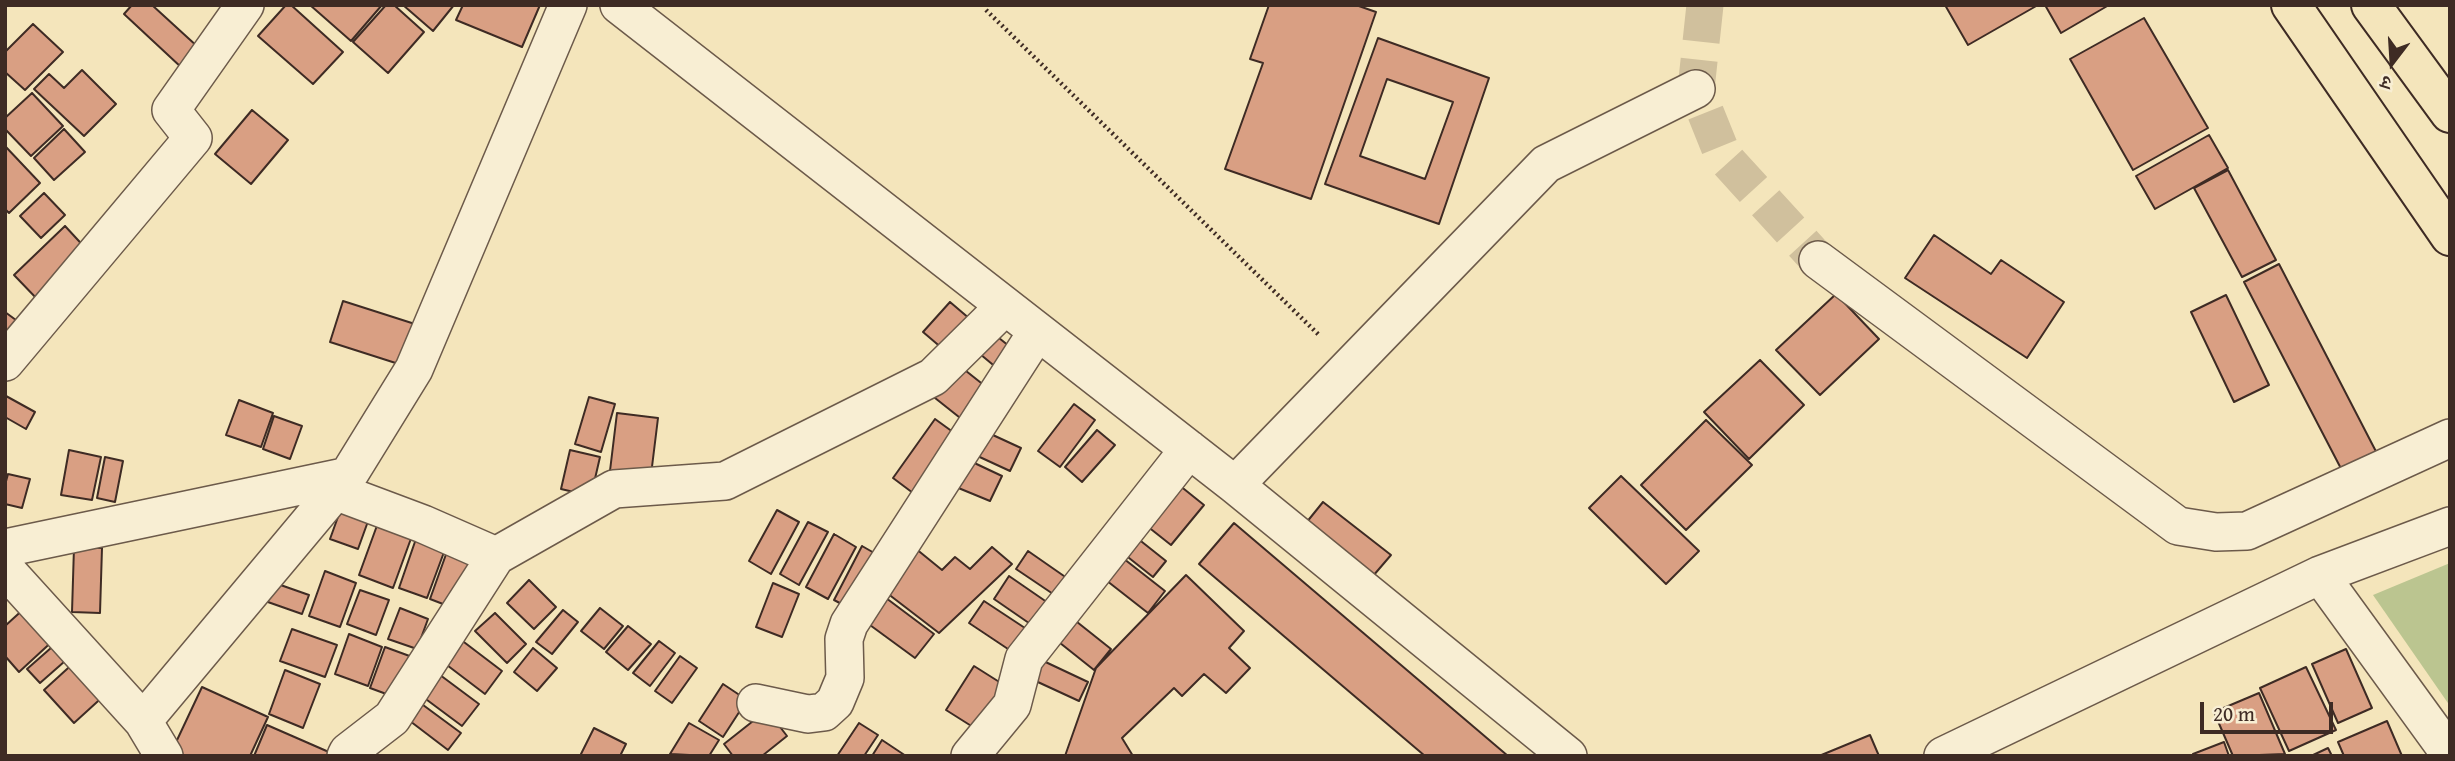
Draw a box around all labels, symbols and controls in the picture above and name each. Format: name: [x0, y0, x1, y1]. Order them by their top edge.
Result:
north arrow: [2357, 28, 2427, 98]
text: उ: [2377, 68, 2395, 98]
scale bar: [2203, 688, 2336, 732]
text: 20 m: [2213, 698, 2255, 729]

